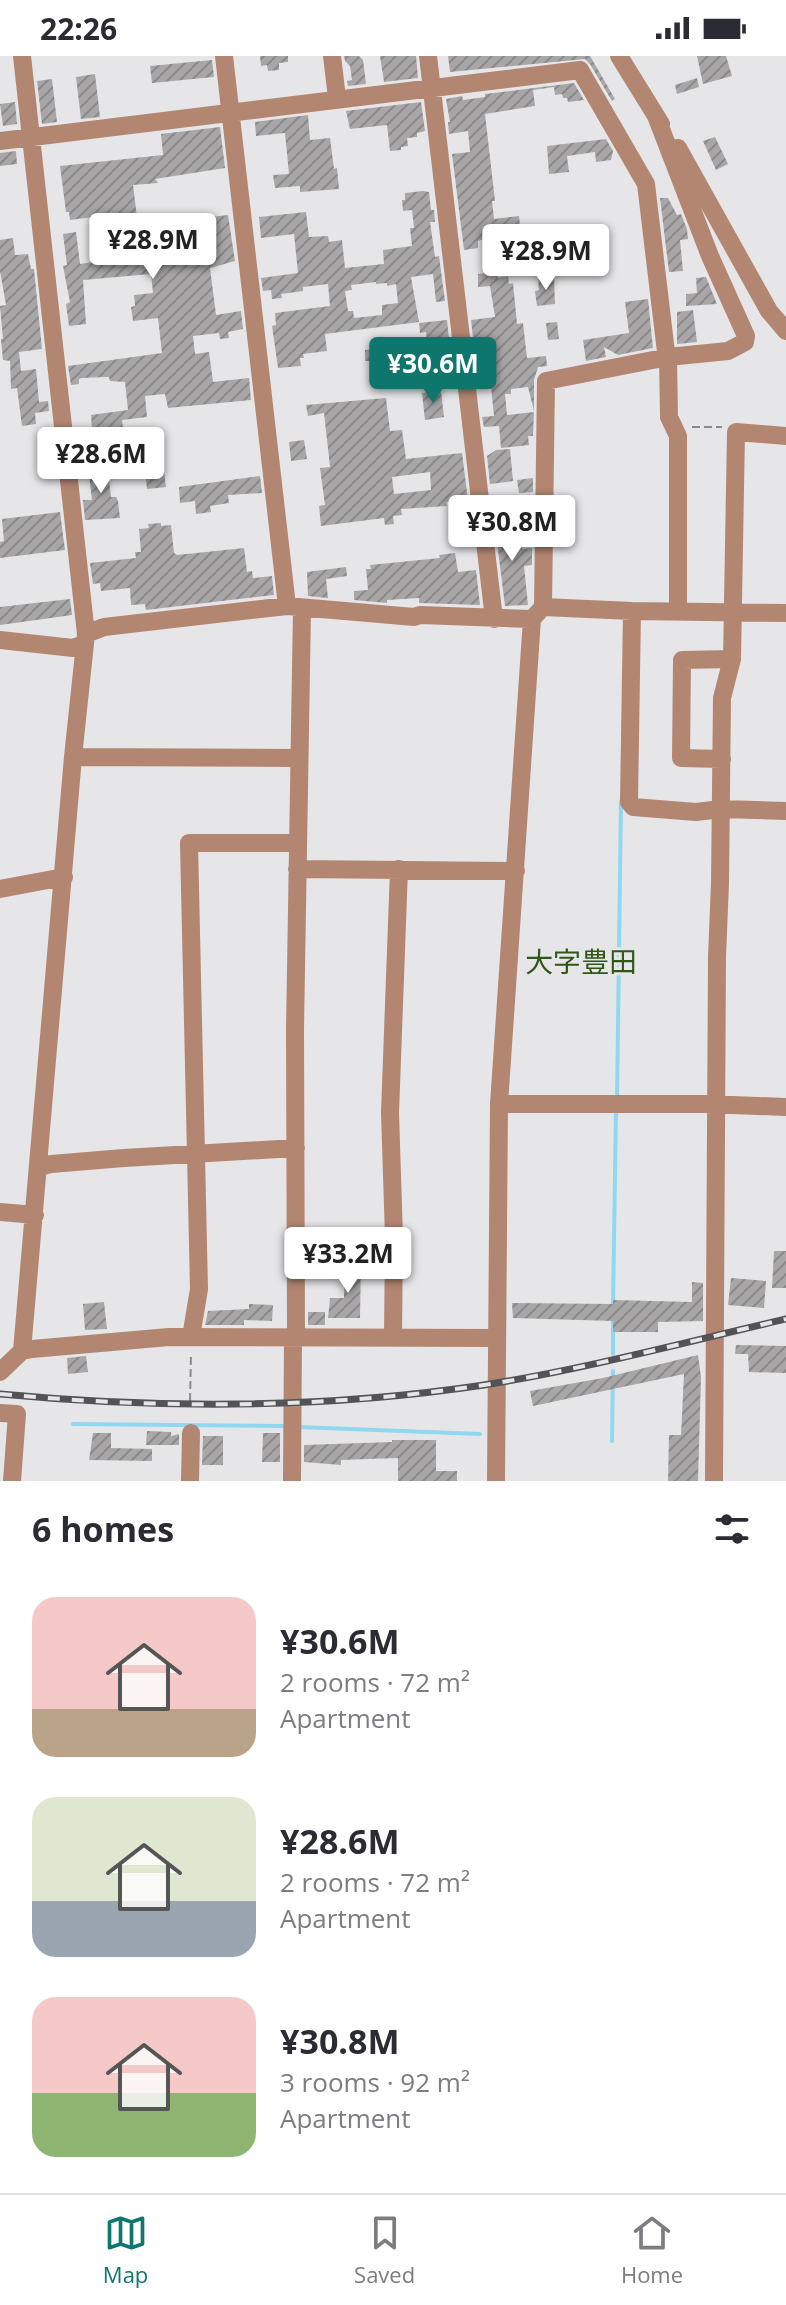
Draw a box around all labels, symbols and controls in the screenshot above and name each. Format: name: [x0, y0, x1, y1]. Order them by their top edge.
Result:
text: 22:26: [40, 8, 117, 49]
pin: ¥28.9M: [88, 213, 218, 281]
text: ¥28.9M: [107, 221, 199, 257]
pin: ¥28.9M: [481, 224, 611, 292]
text: ¥28.9M: [500, 232, 592, 268]
pin: ¥30.6M: [368, 337, 498, 405]
text: ¥30.6M: [387, 345, 479, 381]
pin: ¥28.6M: [36, 427, 166, 495]
text: ¥28.6M: [55, 435, 147, 471]
pin: ¥30.8M: [447, 495, 577, 563]
text: ¥30.8M: [466, 503, 558, 539]
district label: 大字豊田: [525, 942, 637, 980]
pin: ¥33.2M: [283, 1227, 413, 1295]
text: ¥33.2M: [302, 1235, 394, 1271]
text: 6 homes: [32, 1506, 174, 1552]
icon: filters: [710, 1507, 754, 1551]
text: ¥30.6M: [280, 1618, 400, 1664]
icon: home: [96, 1629, 192, 1725]
text: 2 rooms · 72 m²: [280, 1664, 470, 1700]
text: Apartment: [280, 1700, 411, 1736]
text: ¥28.6M: [280, 1818, 400, 1864]
icon: home: [96, 1829, 192, 1925]
text: 2 rooms · 72 m²: [280, 1864, 470, 1900]
text: Apartment: [280, 1900, 411, 1936]
text: ¥30.8M: [280, 2018, 400, 2064]
icon: home: [96, 2029, 192, 2125]
text: 3 rooms · 92 m²: [280, 2064, 470, 2100]
text: Apartment: [280, 2100, 411, 2136]
tab: Map: [103, 2211, 148, 2289]
tab: Saved: [354, 2211, 415, 2289]
tab: Home: [621, 2211, 683, 2289]

